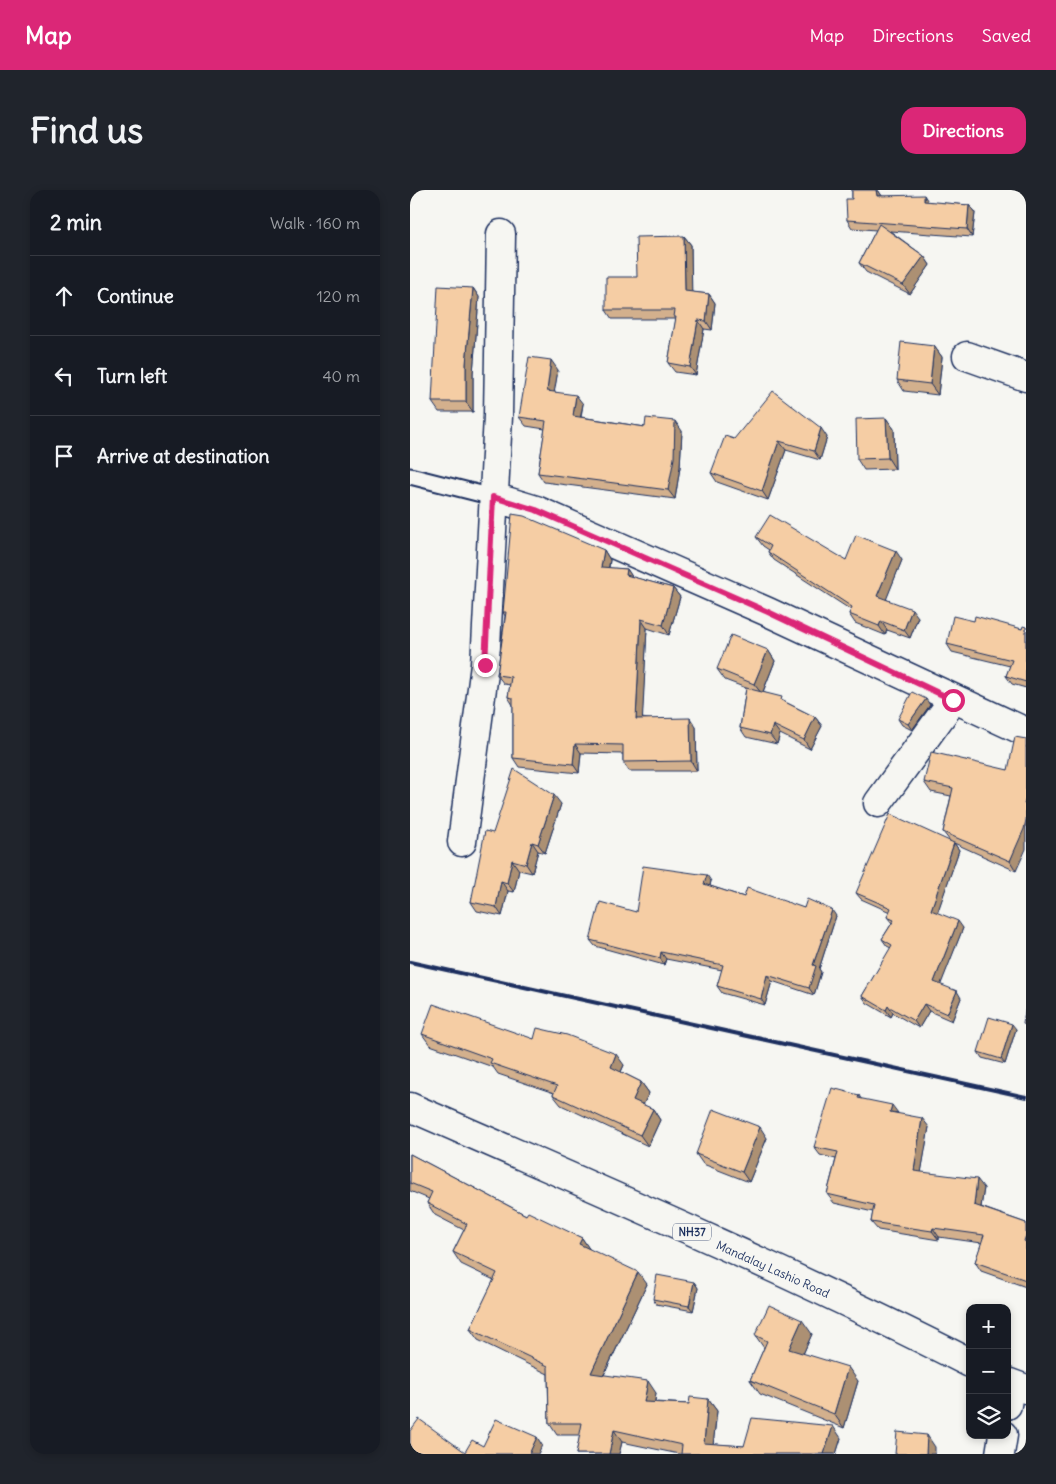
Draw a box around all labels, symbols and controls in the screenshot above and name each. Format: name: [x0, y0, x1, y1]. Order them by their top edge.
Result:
text: Map: [25, 20, 72, 50]
text: Map: [809, 24, 844, 47]
text: Directions: [872, 24, 954, 47]
text: Saved: [982, 24, 1031, 47]
button: Directions: [901, 107, 1026, 154]
text: Find us: [30, 108, 143, 152]
text: 2 min: [50, 209, 102, 236]
text: Walk · 160 m: [270, 213, 360, 233]
icon: ahead: [50, 282, 78, 310]
text: Continue: [97, 284, 174, 308]
text: 120 m: [317, 286, 360, 306]
icon: left: [50, 362, 78, 390]
text: Turn left: [97, 364, 167, 388]
text: 40 m: [322, 366, 360, 386]
icon: arrive: [50, 442, 78, 470]
text: Arrive at destination: [97, 444, 270, 468]
route end: [474, 654, 497, 677]
route start: [942, 689, 965, 712]
road number: NH37: [673, 1224, 711, 1240]
street label: Mandalay Lashio Road: [714, 1237, 832, 1301]
map controls: [966, 1304, 1011, 1439]
button: +: [966, 1304, 1011, 1349]
button: −: [966, 1349, 1011, 1394]
button: layers: [966, 1394, 1011, 1439]

